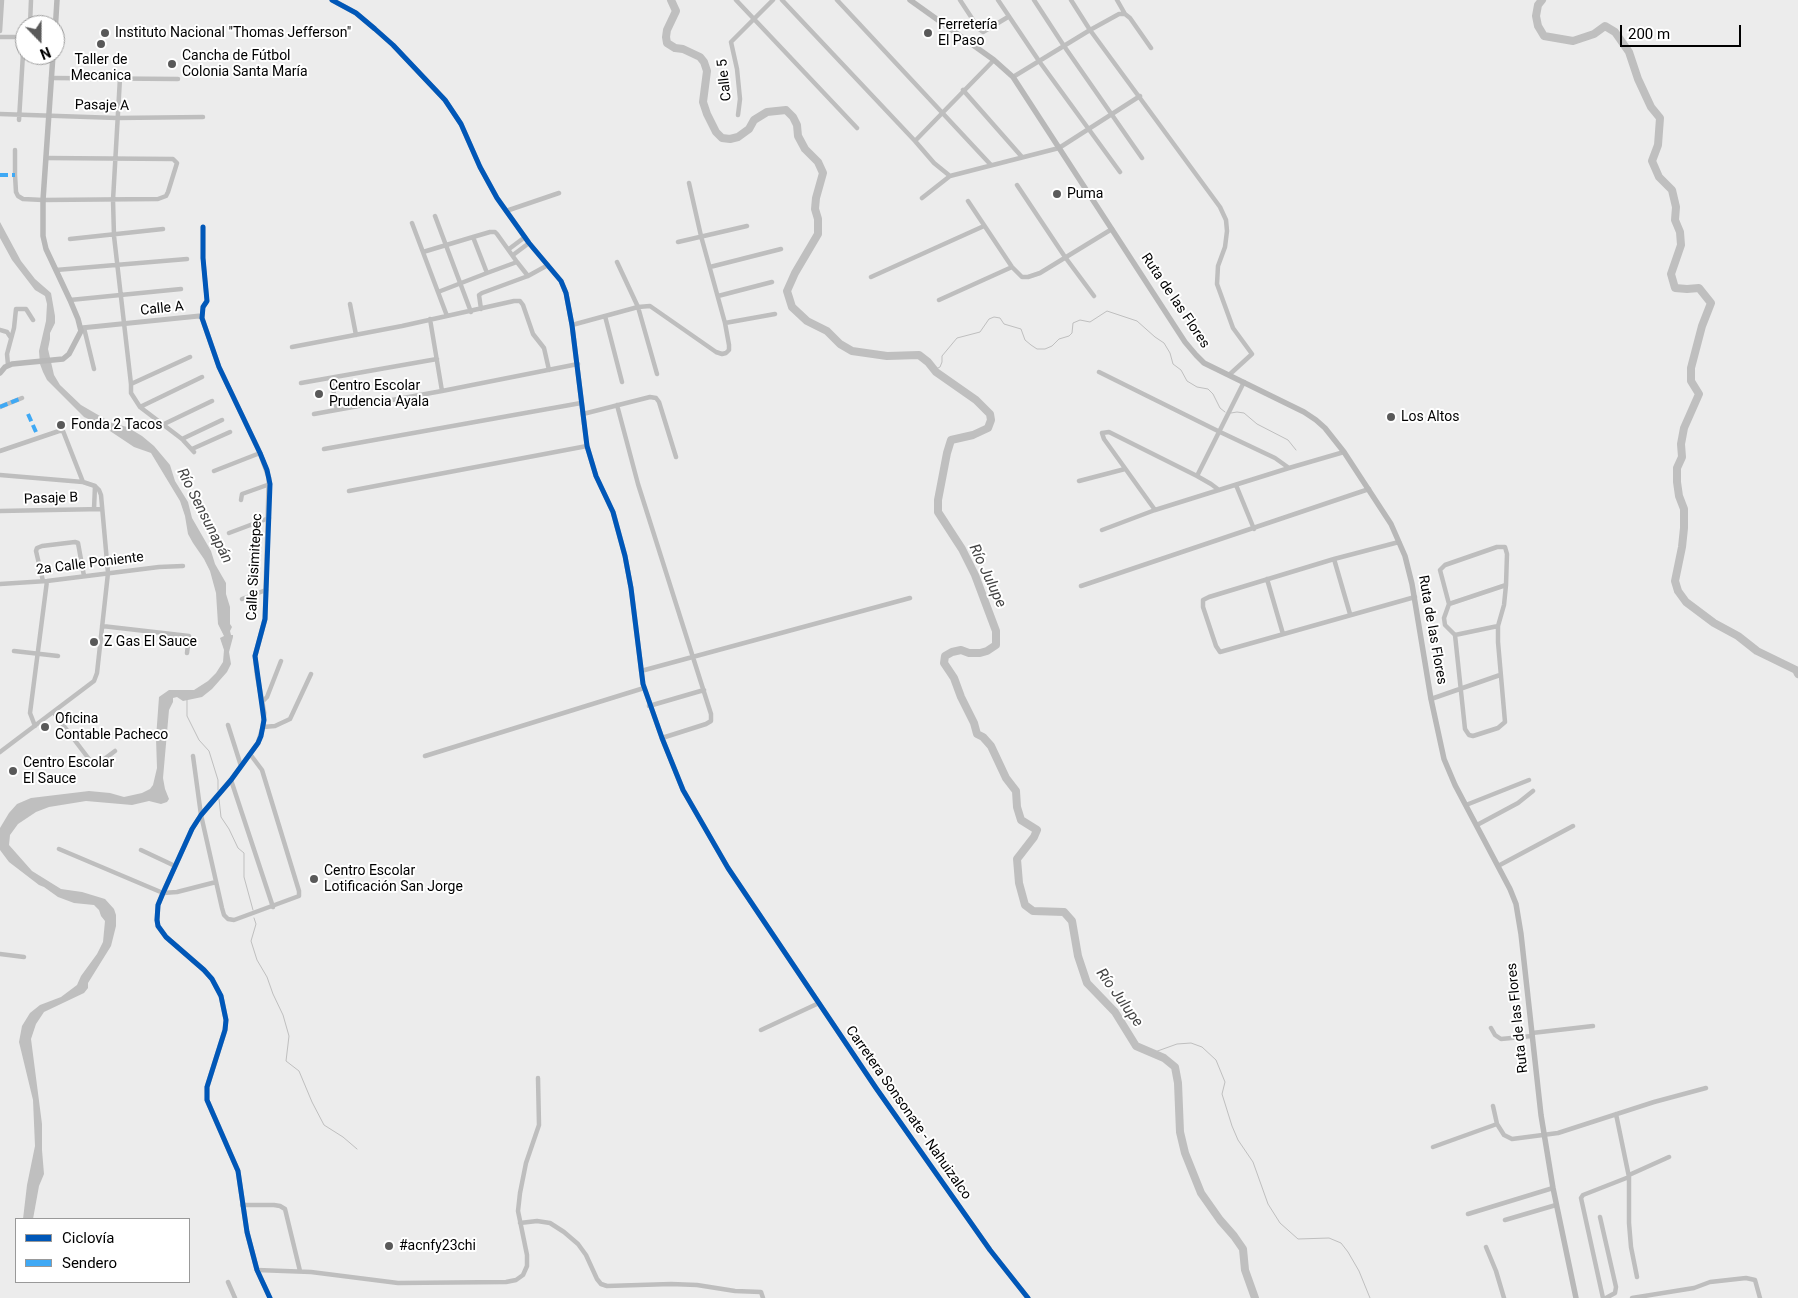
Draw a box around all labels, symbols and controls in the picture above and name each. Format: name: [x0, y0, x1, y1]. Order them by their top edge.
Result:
north arrow: [15, 15, 65, 65]
scale bar: [1623, 15, 1744, 47]
place label: Ferretería El Paso: [938, 17, 998, 49]
place label: Instituto Nacional "Thomas Jefferson": [115, 25, 351, 41]
text: 200 m: [1628, 25, 1670, 43]
marker: Instituto Nacional "Thomas Jefferson": [99, 27, 111, 39]
marker: Ferretería El Paso: [922, 27, 934, 39]
marker: Taller de Mecanica: [95, 38, 107, 50]
text: N: [38, 44, 53, 62]
place label: Cancha de Fútbol Colonia Santa María: [182, 48, 308, 80]
place label: Taller de Mecanica: [71, 52, 131, 84]
marker: Cancha de Fútbol Colonia Santa María: [166, 58, 178, 70]
street label: Calle 5: [714, 58, 736, 102]
street label: Pasaje A: [75, 97, 129, 115]
place label: Puma: [1067, 186, 1103, 202]
marker: Puma: [1051, 188, 1063, 200]
street label: Ruta de las Flores: [1137, 250, 1213, 352]
street label: Calle A: [139, 298, 185, 320]
place label: Centro Escolar Prudencia Ayala: [329, 378, 429, 411]
marker: Centro Escolar Prudencia Ayala: [313, 388, 325, 400]
place label: Los Altos: [1401, 409, 1459, 425]
marker: Los Altos: [1385, 411, 1397, 423]
place label: Fonda 2 Tacos: [71, 417, 162, 433]
marker: Fonda 2 Tacos: [55, 419, 67, 431]
water label: Río Sensunapán: [172, 465, 236, 567]
street label: Pasaje B: [24, 490, 78, 508]
street label: Calle Sisimitepec: [244, 513, 266, 621]
water label: Río Julupe: [964, 541, 1010, 611]
street label: 2a Calle Poniente: [35, 549, 145, 579]
street label: Ruta de las Flores: [1414, 574, 1450, 686]
place label: Z Gas El Sauce: [104, 634, 197, 650]
marker: Z Gas El Sauce: [88, 636, 100, 648]
place label: Oficina Contable Pacheco: [55, 711, 168, 744]
marker: Oficina Contable Pacheco: [39, 721, 51, 733]
place label: Centro Escolar El Sauce: [23, 755, 114, 788]
marker: Centro Escolar El Sauce: [7, 765, 19, 777]
place label: Centro Escolar Lotificación San Jorge: [324, 863, 463, 896]
marker: Centro Escolar Lotificación San Jorge: [308, 873, 320, 885]
street label: Ruta de las Flores: [1504, 962, 1532, 1074]
water label: Río Julupe: [1092, 965, 1146, 1031]
street label: Carretera Sonsonate - Nahuizalco: [841, 1023, 975, 1203]
legend: [15, 1218, 190, 1283]
text: Ciclovía: [62, 1229, 115, 1247]
place label: #acnfy23chi: [399, 1238, 476, 1254]
marker: #acnfy23chi: [383, 1240, 395, 1252]
text: Sendero: [62, 1254, 117, 1272]

